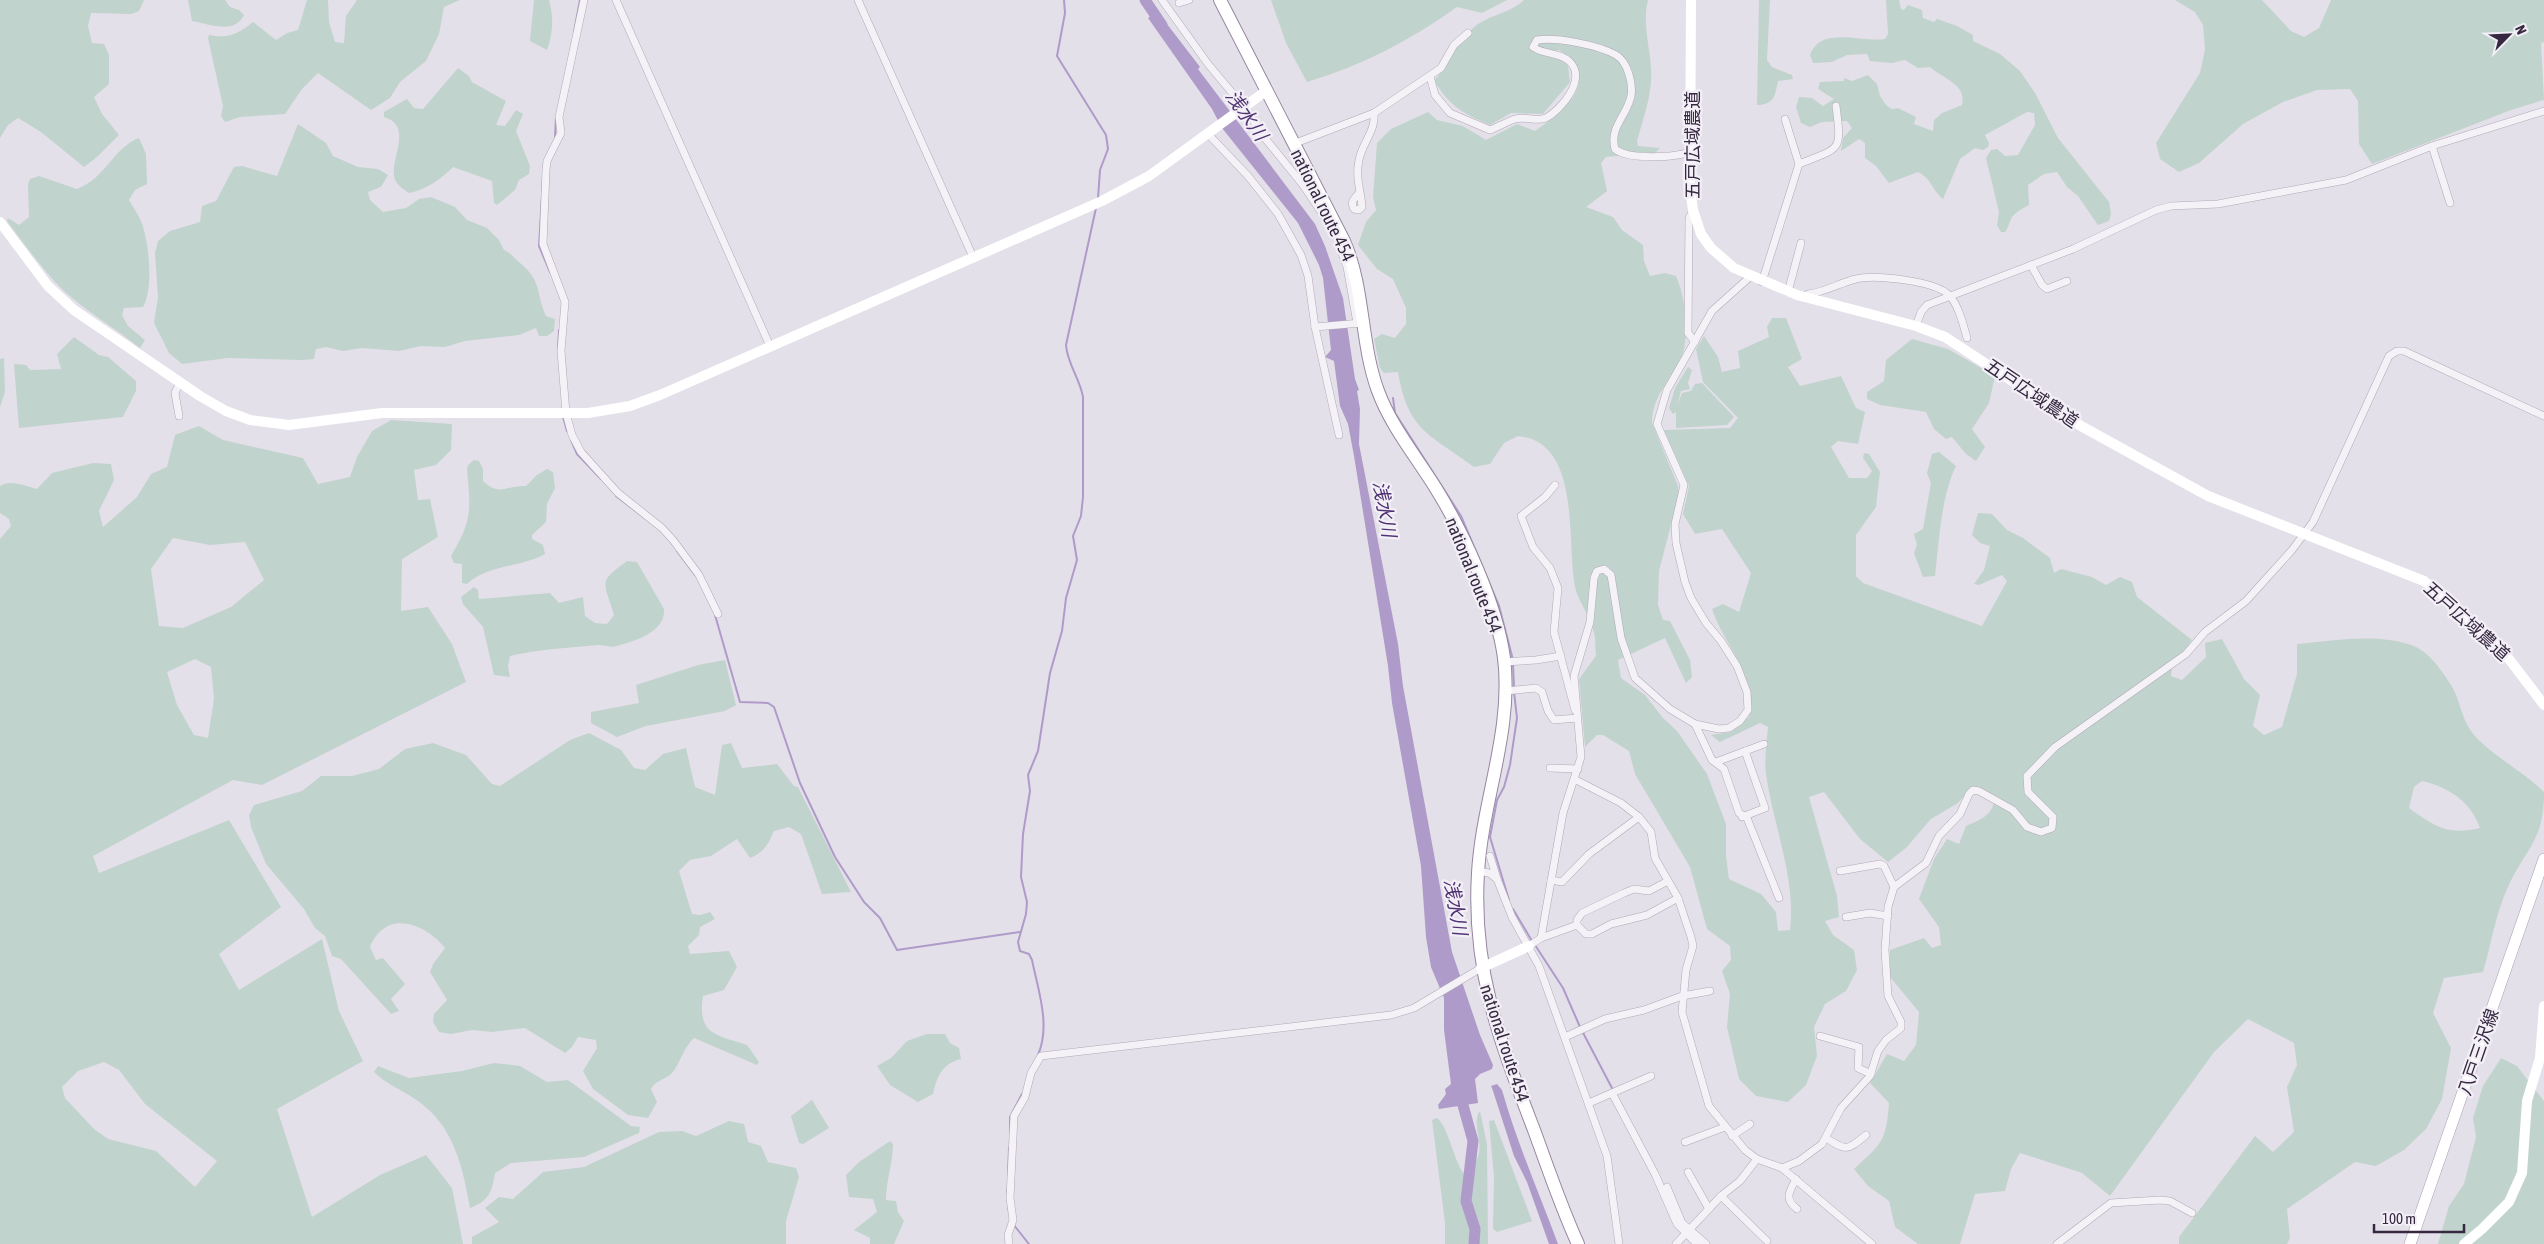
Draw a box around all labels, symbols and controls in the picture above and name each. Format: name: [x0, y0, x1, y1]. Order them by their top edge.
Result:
north arrow: [2484, 10, 2534, 60]
text: N: [2512, 23, 2530, 37]
water label: 浅水川: [1222, 85, 1274, 146]
street label: 五戸広域農道: [1682, 91, 1703, 199]
street label: national route 454: [1287, 145, 1359, 265]
street label: 五戸広域農道: [1981, 354, 2083, 432]
water label: 浅水川: [1369, 479, 1401, 541]
street label: national route 454: [1441, 514, 1507, 636]
street label: 五戸広域農道: [2420, 577, 2514, 665]
water label: 浅水川: [1440, 877, 1472, 939]
street label: national route 454: [1476, 981, 1534, 1105]
street label: 八戸三沢線: [2453, 1006, 2503, 1098]
scale bar: [2374, 1202, 2464, 1234]
text: 100 m: [2382, 1210, 2416, 1227]

